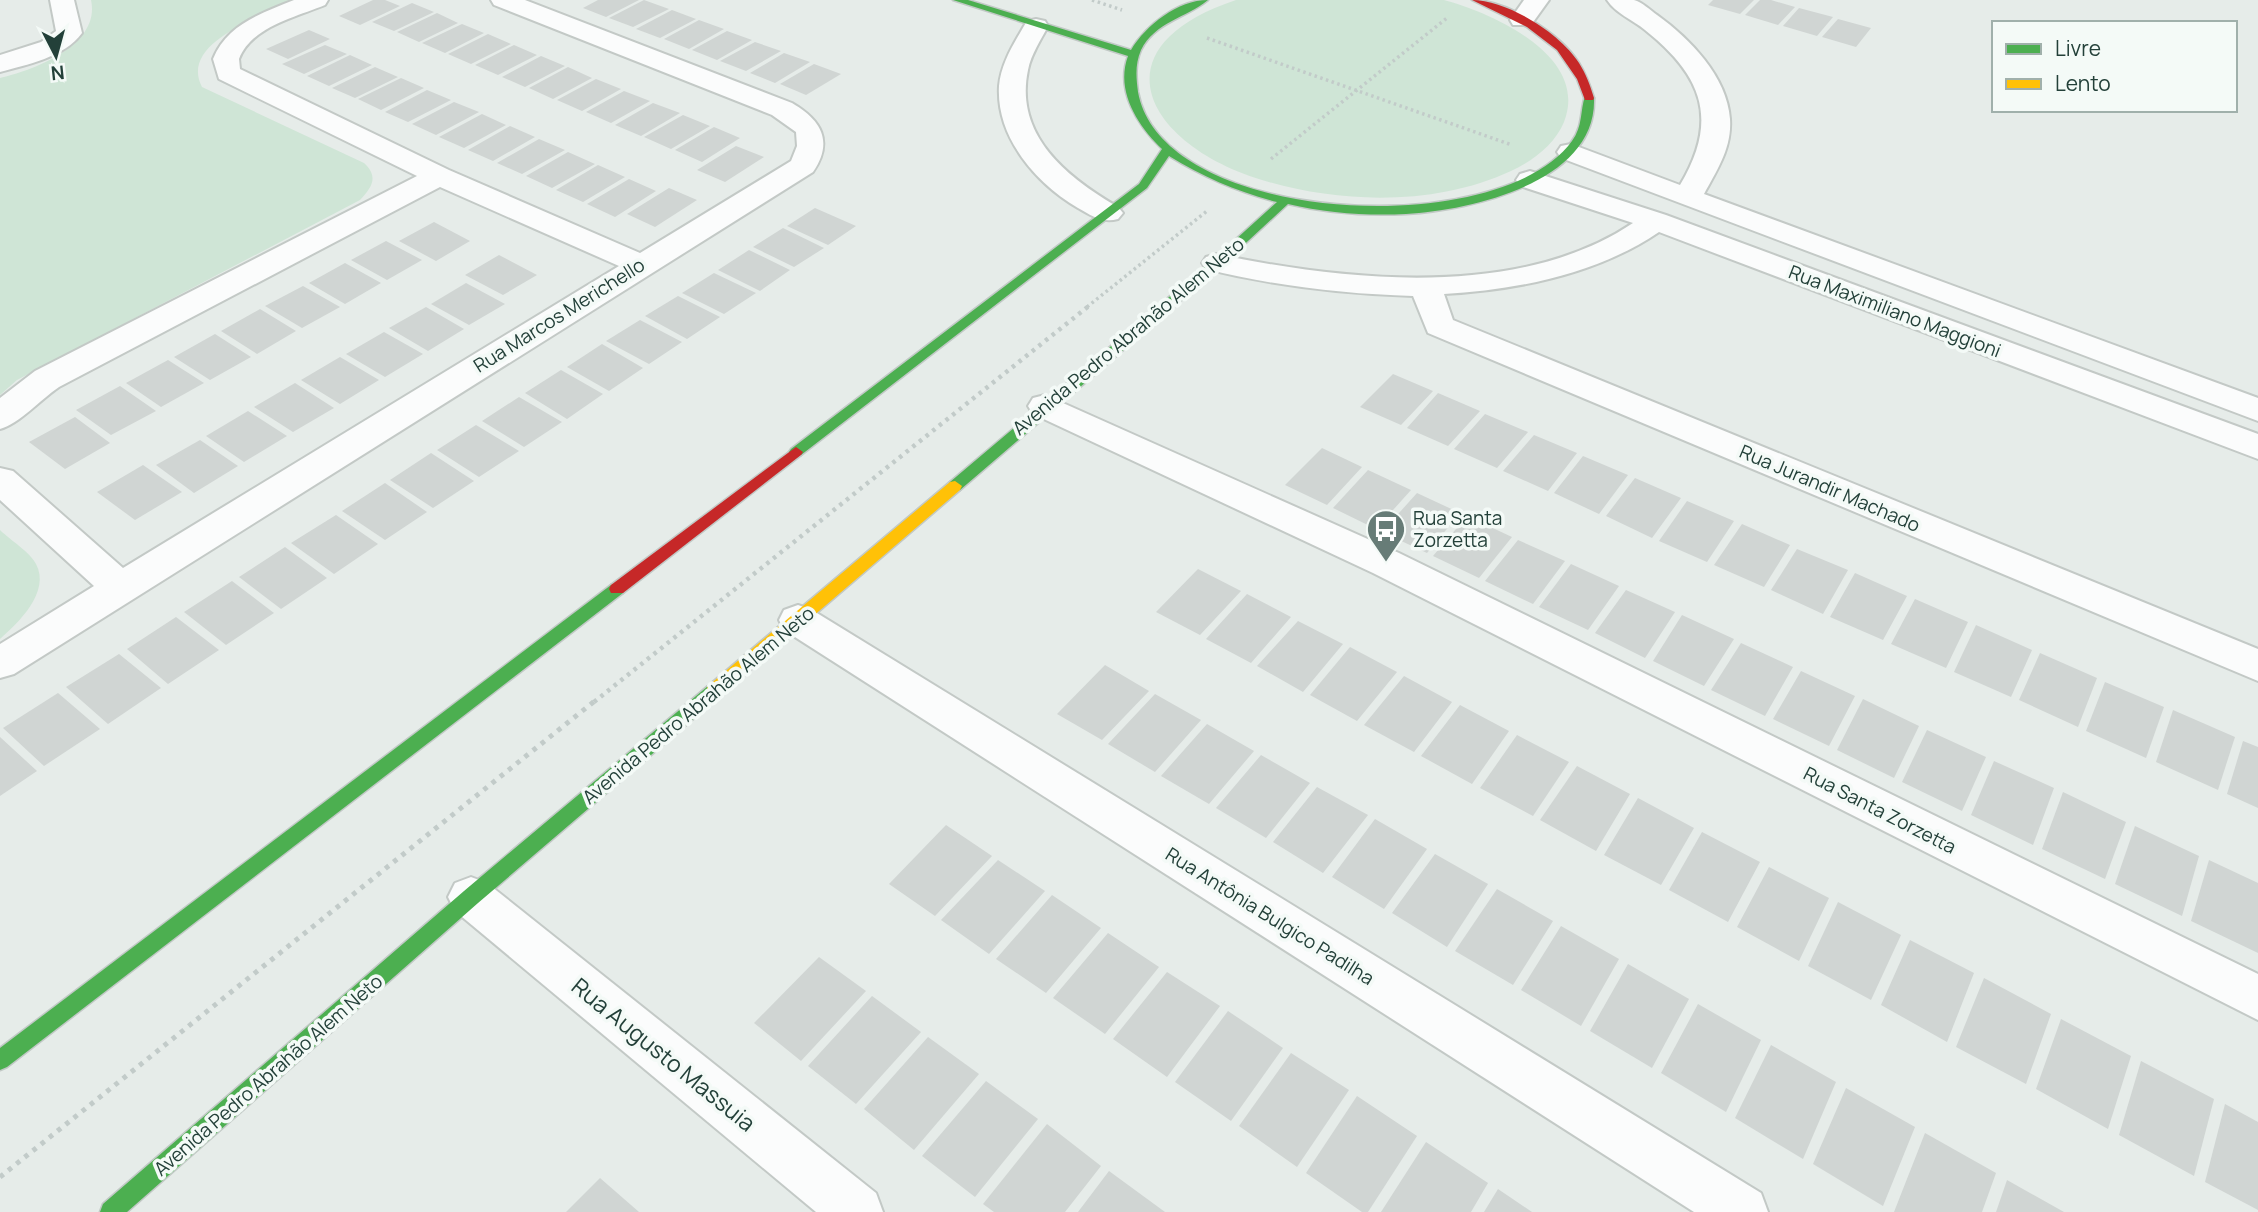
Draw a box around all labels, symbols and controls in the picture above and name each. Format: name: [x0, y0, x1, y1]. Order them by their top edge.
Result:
north arrow: [21, 21, 91, 91]
legend: [1992, 21, 2237, 112]
text: Livre: [2055, 34, 2101, 62]
text: N: [50, 59, 66, 87]
text: Lento: [2055, 69, 2111, 97]
street label: Avenida Pedro Abrahão Alem Neto: [1007, 231, 1249, 441]
street label: Rua Marcos Merichello: [468, 252, 650, 378]
street label: Rua Maximiliano Maggioni: [1785, 259, 2005, 363]
street label: Rua Jurandir Machado: [1736, 438, 1924, 538]
place label: Rua Santa Zorzetta: [1413, 505, 1502, 553]
bus stop icon: Rua Santa Zorzetta: [1365, 508, 1407, 563]
street label: Avenida Pedro Abrahão Alem Neto: [577, 600, 819, 810]
street label: Rua Santa Zorzetta: [1799, 760, 1961, 860]
street label: Rua Antônia Bulgico Padilha: [1161, 841, 1379, 991]
street label: Avenida Pedro Abrahão Alem Neto: [148, 968, 388, 1182]
street label: Rua Augusto Massuia: [565, 970, 763, 1138]

